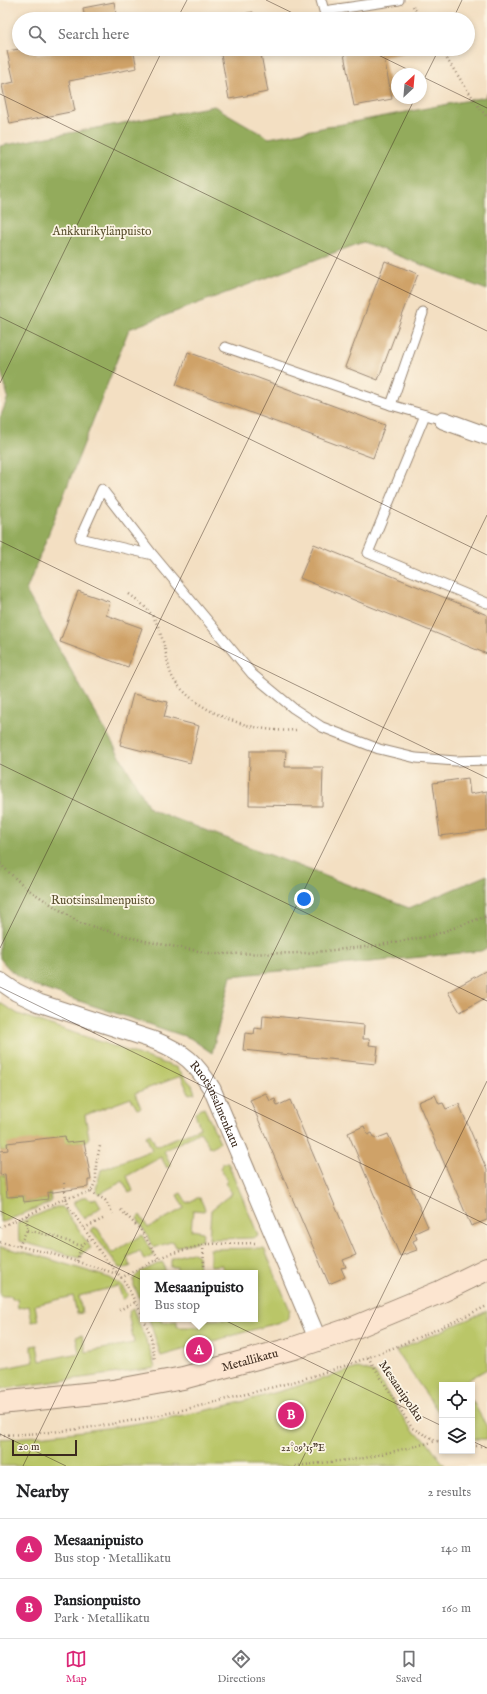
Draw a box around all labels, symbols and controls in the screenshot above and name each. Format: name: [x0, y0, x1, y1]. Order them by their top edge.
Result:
search box: [12, 12, 475, 56]
icon: search: [26, 23, 48, 45]
text: Search here: [58, 25, 129, 44]
north arrow: [391, 68, 427, 104]
park label: Ankkurikylänpuisto: [52, 224, 152, 240]
your location: [294, 889, 314, 909]
park label: Ruotsinsalmenpuisto: [51, 893, 156, 909]
street label: Ruotsinsalmenkatu: [187, 1057, 243, 1149]
popup: [140, 1270, 258, 1322]
text: Mesaanipuisto: [154, 1278, 244, 1297]
text: Bus stop: [154, 1297, 200, 1314]
pin: A: [186, 1335, 212, 1365]
street label: Metallikatu: [220, 1345, 280, 1375]
street label: Mesaanipolku: [374, 1358, 427, 1425]
map controls: [439, 1382, 475, 1454]
button: locate: [439, 1382, 475, 1418]
pin: B: [278, 1400, 304, 1430]
button: layers: [439, 1418, 475, 1454]
scale bar: [12, 1438, 77, 1457]
text: 20 m: [18, 1440, 39, 1454]
text: 22°09'15"E: [281, 1442, 325, 1455]
text: Nearby: [16, 1482, 69, 1503]
text: 2 results: [427, 1484, 471, 1501]
text: Mesaanipuisto: [54, 1531, 143, 1550]
text: A: [25, 1540, 33, 1557]
text: 140 m: [441, 1540, 471, 1557]
text: Bus stop · Metallikatu: [54, 1550, 171, 1567]
text: Pansionpuisto: [54, 1591, 141, 1610]
text: B: [25, 1600, 33, 1617]
text: 160 m: [441, 1600, 471, 1617]
text: Park · Metallikatu: [54, 1610, 150, 1627]
tab: Map: [65, 1648, 87, 1686]
tab: Directions: [218, 1648, 265, 1686]
tab: Saved: [396, 1648, 422, 1686]

